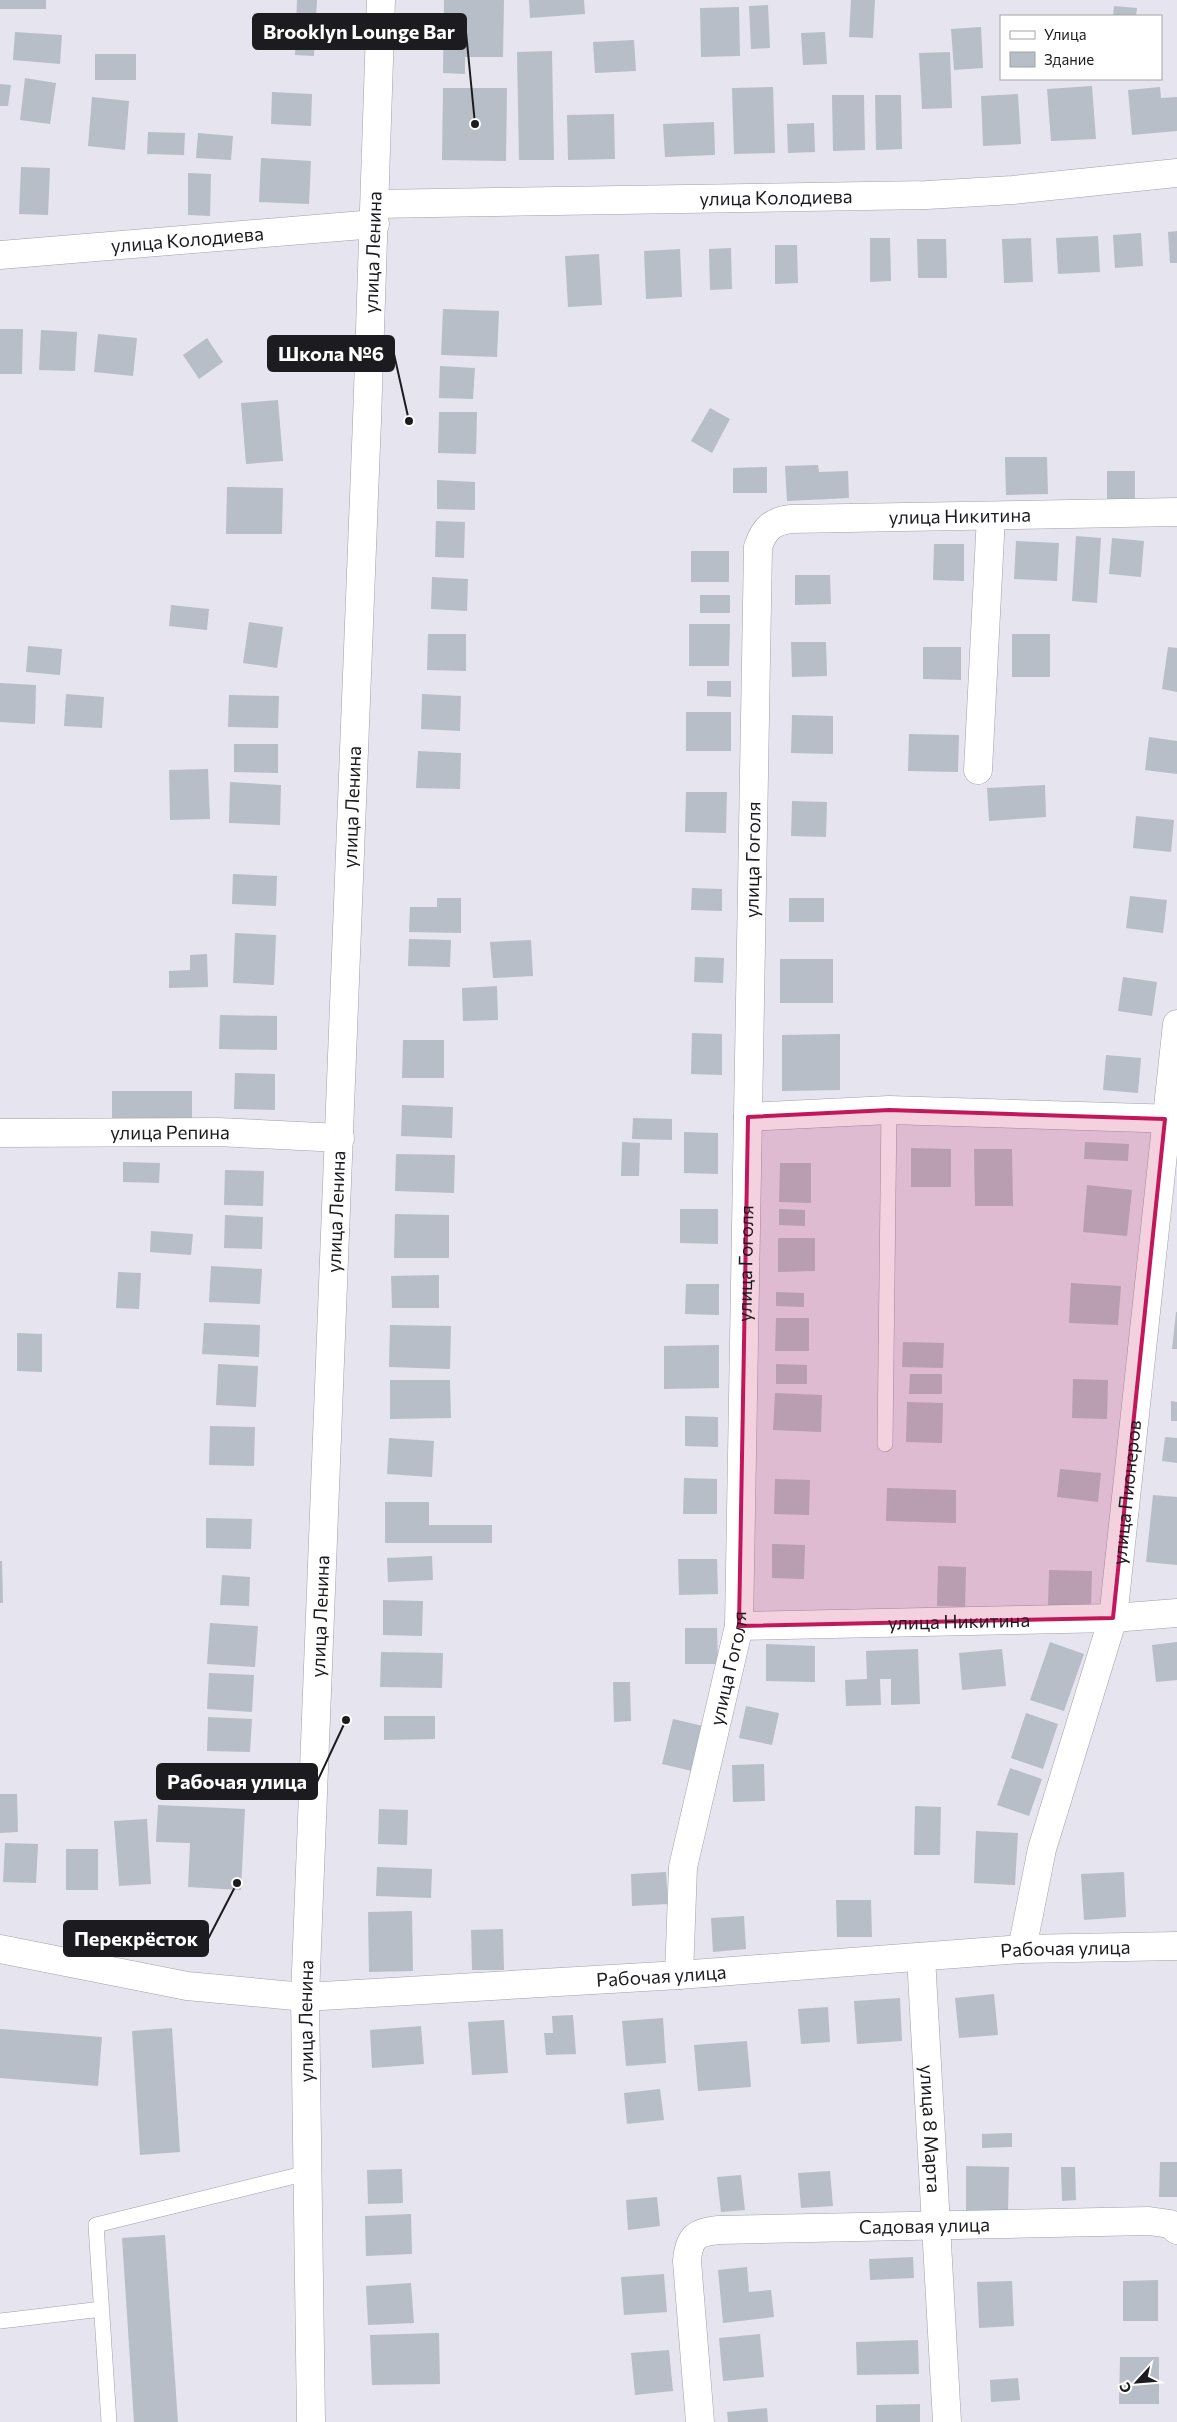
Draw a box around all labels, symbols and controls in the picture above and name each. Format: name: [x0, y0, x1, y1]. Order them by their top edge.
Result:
callout: Brooklyn Lounge Bar: [253, 14, 466, 49]
legend: [1000, 15, 1162, 80]
text: Brooklyn Lounge Bar: [263, 19, 455, 43]
text: Улица: [1044, 25, 1086, 43]
text: Здание: [1044, 50, 1094, 68]
street label: улица Колодиева: [699, 184, 853, 210]
street label: улица Ленина: [359, 191, 386, 314]
street label: улица Колодиева: [110, 221, 265, 257]
callout: Школа №6: [268, 336, 394, 371]
text: Школа №6: [278, 341, 384, 365]
street label: улица Никитина: [888, 503, 1031, 528]
street label: улица Ленина: [337, 745, 365, 869]
street label: улица Гоголя: [739, 801, 765, 918]
street label: улица Репина: [110, 1120, 230, 1144]
street label: улица Ленина: [321, 1150, 349, 1273]
street label: улица Гоголя: [732, 1205, 757, 1322]
street label: улица Пионеров: [1107, 1419, 1145, 1566]
street label: улица Ленина: [306, 1555, 333, 1678]
street label: улица Никитина: [887, 1608, 1030, 1634]
street label: улица Гоголя: [704, 1611, 751, 1728]
callout: Рабочая улица: [157, 1764, 317, 1799]
text: Рабочая улица: [167, 1769, 307, 1793]
callout: Перекрёсток: [64, 1921, 208, 1956]
text: Перекрёсток: [74, 1926, 199, 1950]
street label: Рабочая улица: [999, 1935, 1131, 1962]
street label: улица Ленина: [293, 1959, 317, 2082]
street label: Рабочая улица: [596, 1959, 727, 1991]
street label: улица 8 Марта: [916, 2064, 946, 2193]
street label: Садовая улица: [859, 2212, 990, 2238]
north arrow: [1112, 2357, 1162, 2407]
text: С: [1115, 2380, 1135, 2396]

